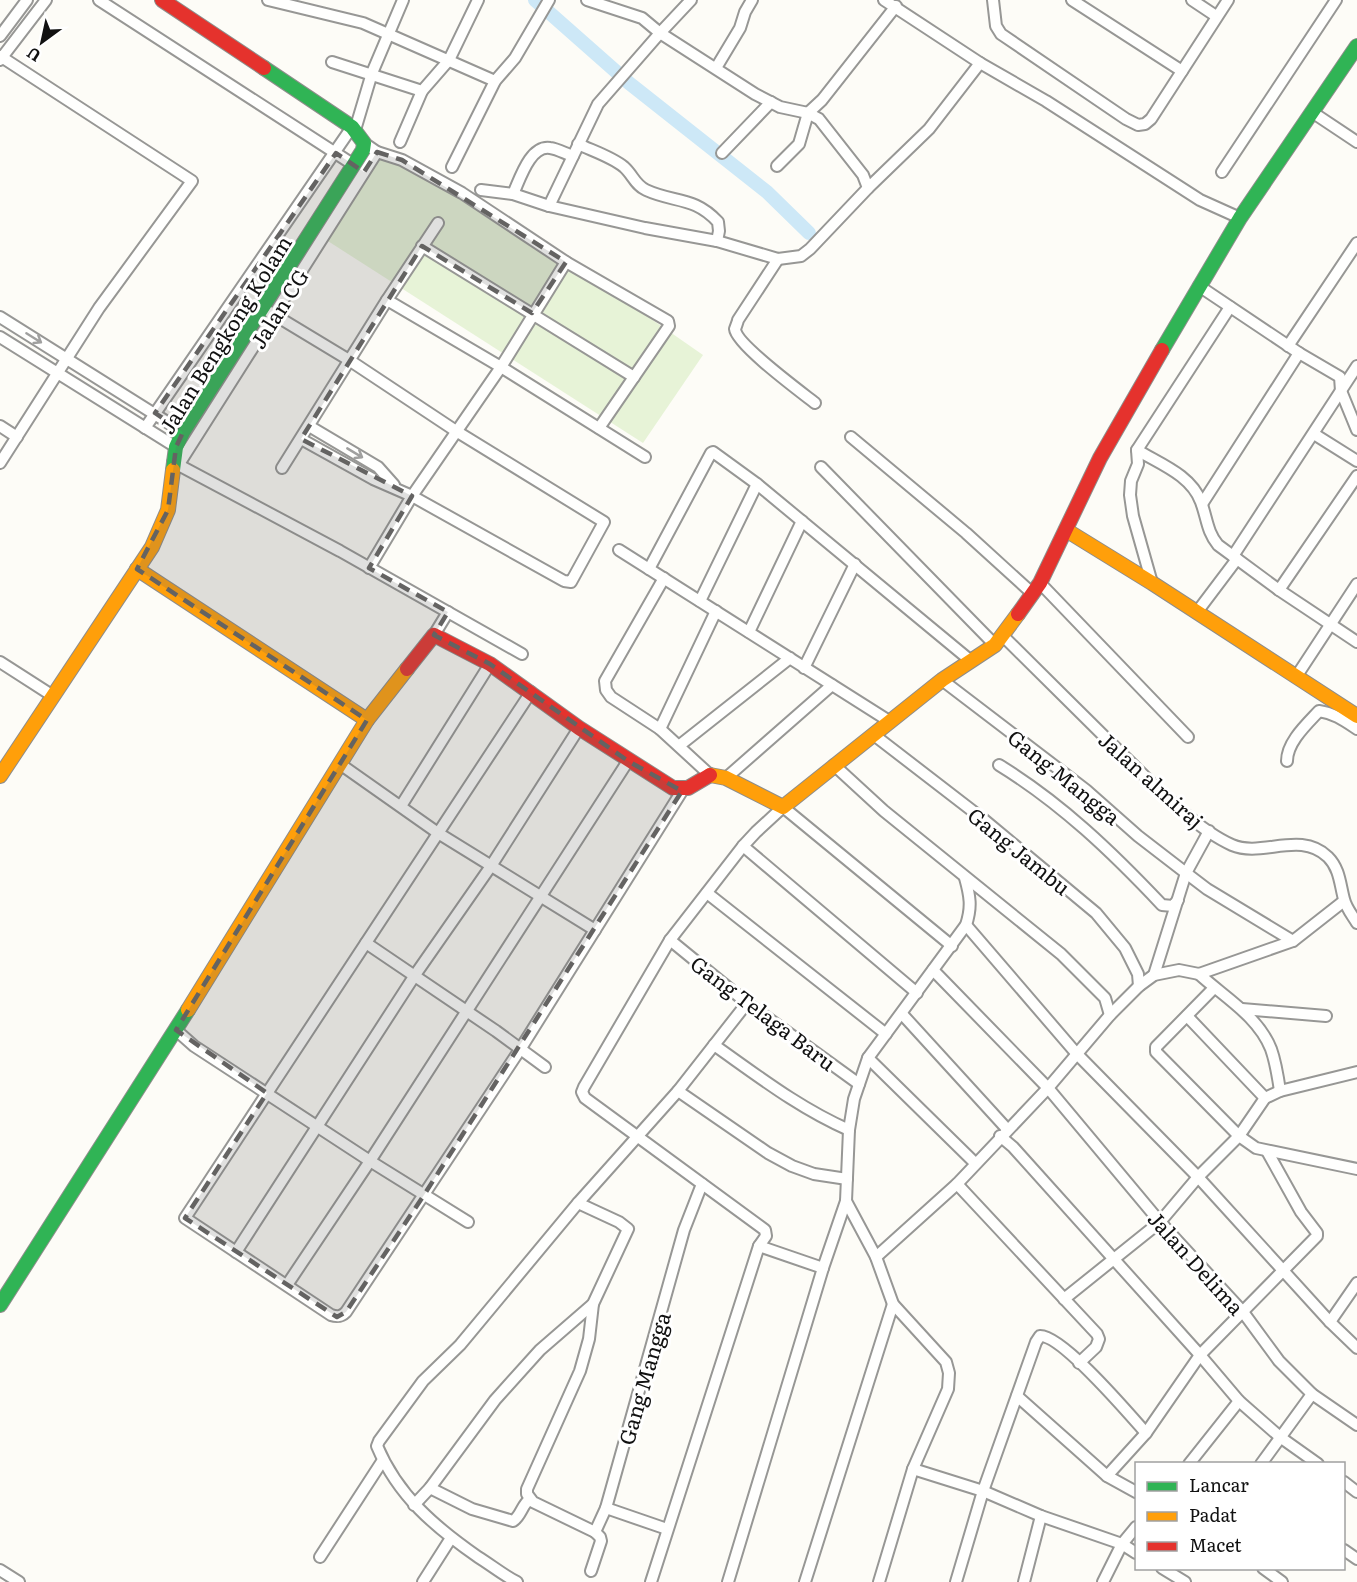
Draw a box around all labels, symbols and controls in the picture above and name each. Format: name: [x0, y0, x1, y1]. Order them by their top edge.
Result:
north arrow: [12, 12, 72, 72]
text: U: [21, 42, 45, 69]
street label: Jalan Bengkong Kolam: [150, 229, 298, 439]
street label: Jalan CG: [241, 262, 315, 354]
one-way arrow: [25, 331, 42, 344]
one-way arrow: [346, 447, 363, 459]
street label: Gang Mangga: [1002, 721, 1128, 832]
street label: Jalan almiraj: [1093, 723, 1211, 835]
street label: Gang Jambu: [962, 799, 1078, 901]
street label: Gang Telaga Baru: [685, 947, 843, 1077]
street label: Jalan Delima: [1142, 1203, 1253, 1321]
street label: Gang Mangga: [609, 1307, 677, 1448]
legend: [1135, 1462, 1345, 1570]
text: Lancar: [1189, 1471, 1249, 1498]
text: Padat: [1189, 1501, 1238, 1528]
text: Macet: [1189, 1531, 1242, 1558]

